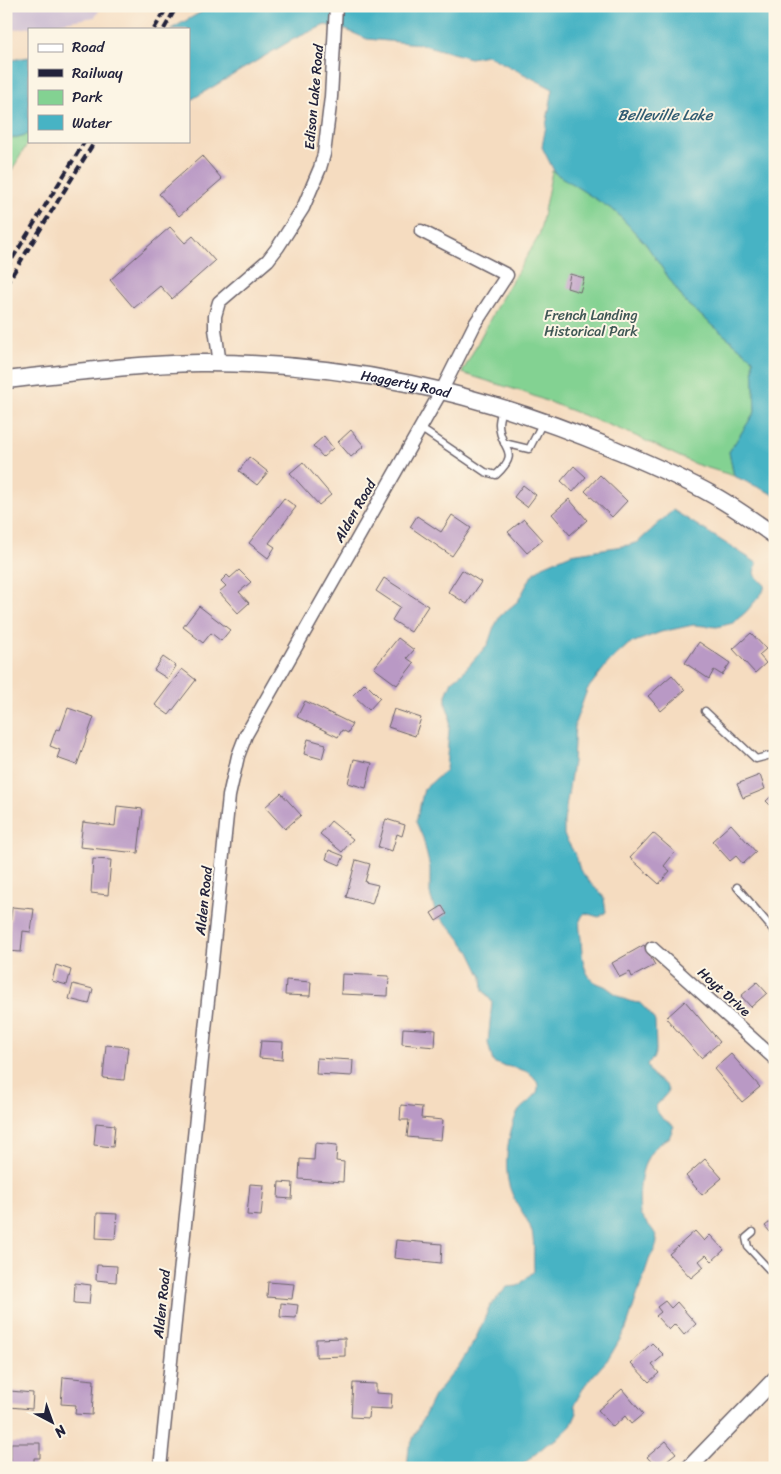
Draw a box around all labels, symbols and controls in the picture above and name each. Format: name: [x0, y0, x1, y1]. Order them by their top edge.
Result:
legend: [28, 28, 190, 142]
text: Road: [72, 34, 105, 60]
street label: Edison Lake Road: [297, 42, 331, 151]
text: Railway: [72, 60, 123, 86]
text: Park: [72, 84, 103, 110]
water label: Belleville Lake: [618, 102, 714, 128]
text: Water: [72, 110, 112, 136]
park label: French Landing Historical Park: [544, 303, 638, 344]
street label: Haggerty Road: [359, 362, 455, 406]
street label: Alden Road: [326, 473, 384, 548]
street label: Alden Road: [188, 864, 220, 938]
street label: Hoyt Drive: [691, 961, 757, 1023]
street label: Alden Road: [146, 1267, 178, 1341]
north arrow: [28, 1396, 78, 1446]
text: N: [48, 1418, 73, 1444]

